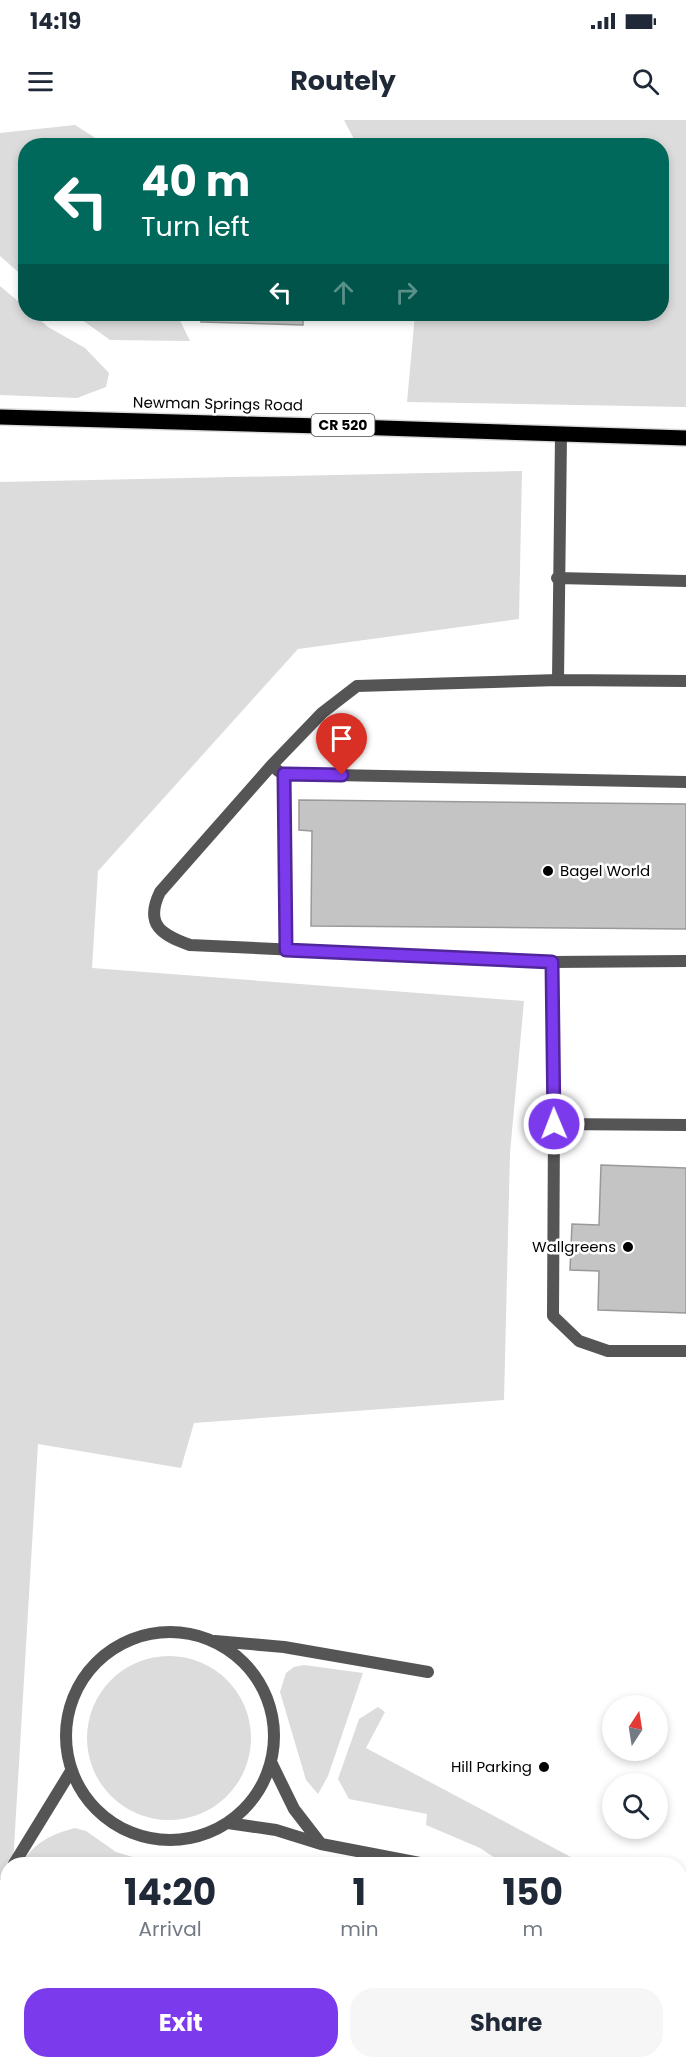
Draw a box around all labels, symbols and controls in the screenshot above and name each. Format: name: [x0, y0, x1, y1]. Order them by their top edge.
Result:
text: 14:19: [30, 6, 81, 37]
text: Routely: [290, 62, 396, 99]
icon: menu: [24, 65, 57, 98]
icon: search: [629, 65, 662, 98]
text: 40 m: [141, 152, 250, 211]
icon: left: [42, 162, 120, 240]
text: Turn left: [141, 208, 250, 245]
icon: left: [264, 276, 297, 309]
icon: ahead: [327, 276, 360, 309]
icon: right: [390, 276, 423, 309]
street label: Newman Springs Road: [133, 392, 303, 415]
road number: CR 520: [312, 414, 374, 436]
pin: [316, 713, 367, 775]
icon: arrive: [325, 722, 358, 755]
place label: Bagel World: [560, 860, 650, 881]
marker: Bagel World: [541, 864, 555, 878]
position arrow: [522, 1092, 586, 1156]
place label: Wallgreens: [532, 1236, 616, 1257]
marker: Wallgreens: [621, 1240, 635, 1254]
north arrow: [602, 1695, 668, 1761]
map controls: [602, 1695, 668, 1839]
place label: Hill Parking: [451, 1756, 532, 1777]
marker: Hill Parking: [537, 1760, 551, 1774]
button: search: [602, 1773, 668, 1839]
text: 14:20: [124, 1867, 216, 1918]
text: 1: [353, 1867, 366, 1918]
text: 150: [503, 1867, 563, 1918]
text: Arrival: [139, 1915, 202, 1943]
text: min: [340, 1915, 379, 1943]
text: m: [522, 1915, 543, 1943]
button: Exit: [24, 1988, 338, 2057]
button: Share: [350, 1988, 663, 2057]

